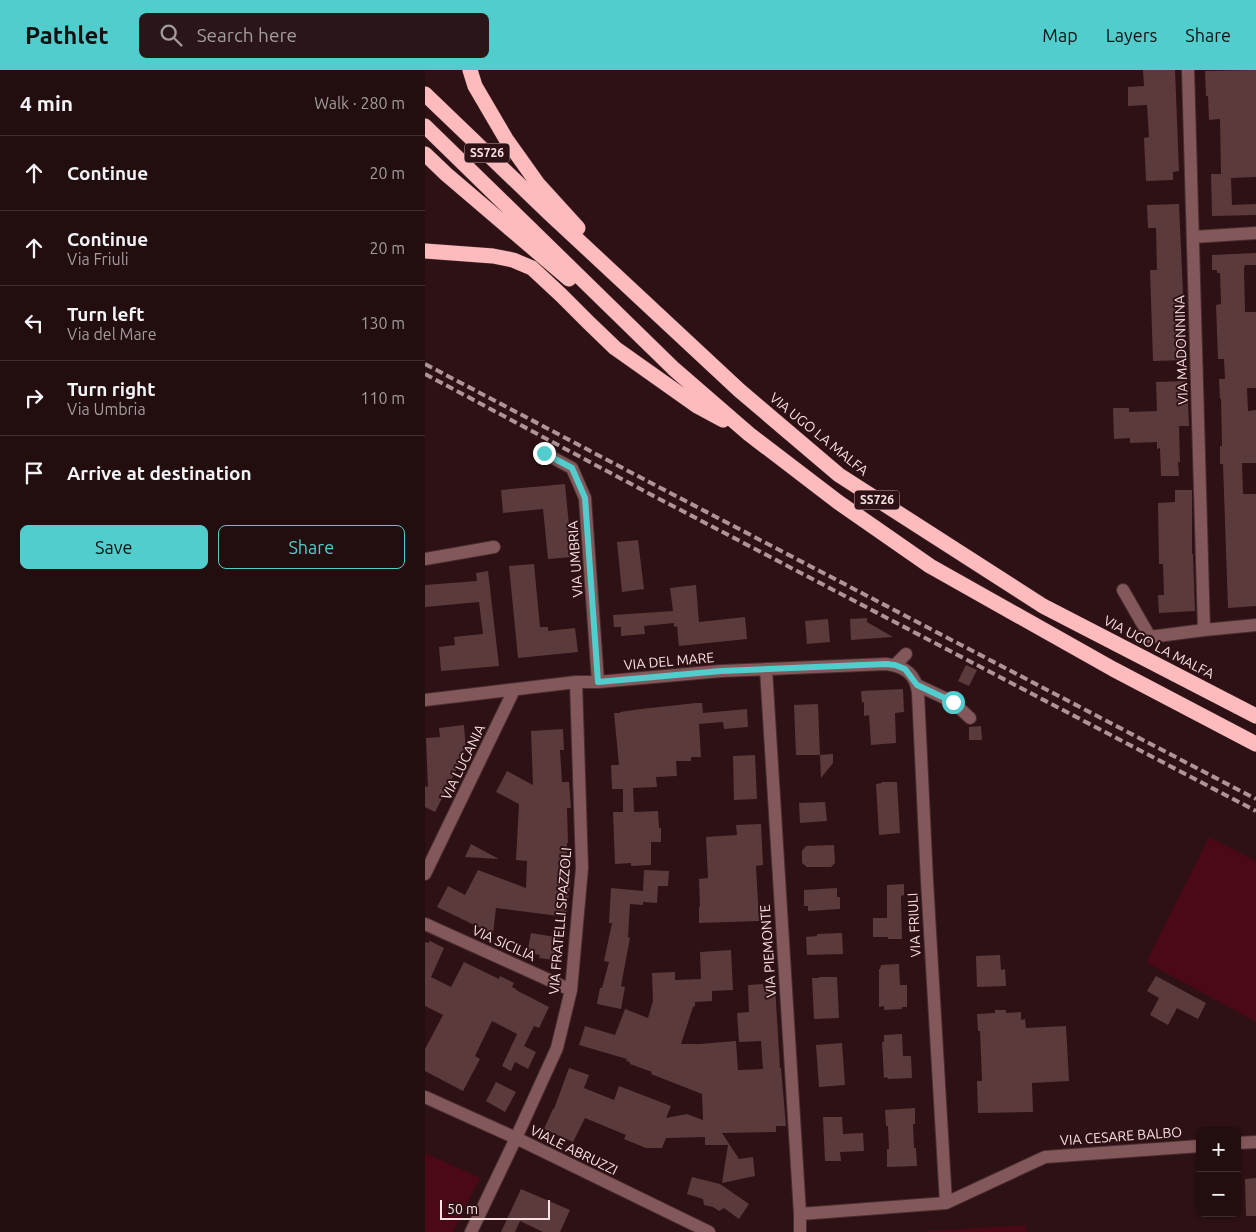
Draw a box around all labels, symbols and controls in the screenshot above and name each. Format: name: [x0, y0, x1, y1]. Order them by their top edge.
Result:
search box: [139, 13, 489, 58]
icon: search: [157, 21, 185, 49]
text: Pathlet: [25, 22, 109, 49]
text: Search here: [197, 24, 297, 46]
text: Map: [1042, 25, 1078, 45]
text: Layers: [1106, 25, 1157, 45]
text: Share: [1185, 25, 1231, 45]
text: 4 min: [20, 91, 73, 115]
text: Walk · 280 m: [314, 94, 405, 112]
road number: SS726: [465, 144, 509, 162]
icon: ahead: [20, 159, 48, 187]
text: Continue: [67, 162, 148, 184]
text: 20 m: [369, 164, 405, 182]
text: Continue: [67, 228, 148, 250]
icon: ahead: [20, 234, 48, 262]
text: 20 m: [369, 239, 405, 257]
text: Via Friuli: [67, 250, 129, 268]
street label: VIA MADONNINA: [1171, 295, 1191, 405]
text: Turn left: [67, 303, 145, 325]
icon: left: [20, 309, 48, 337]
text: 130 m: [360, 314, 405, 332]
text: Via del Mare: [67, 325, 157, 343]
text: Turn right: [67, 378, 155, 400]
icon: right: [20, 384, 48, 412]
text: 110 m: [360, 389, 405, 407]
street label: VIA UGO LA MALFA: [767, 389, 871, 479]
text: Via Umbria: [67, 400, 146, 418]
route end: [533, 442, 556, 465]
icon: arrive: [20, 459, 48, 487]
text: Arrive at destination: [67, 462, 252, 484]
road number: SS726: [855, 490, 899, 510]
street label: VIA UMBRIA: [564, 520, 586, 598]
button: Save: [20, 525, 208, 569]
button: Share: [218, 525, 405, 569]
street label: VIA UGO LA MALFA: [1101, 612, 1217, 682]
street label: VIA DEL MARE: [623, 649, 715, 673]
route start: [942, 691, 965, 714]
street label: VIA LUCANIA: [438, 722, 488, 802]
street label: VIA FRATELLI SPAZZOLI: [546, 847, 574, 995]
street label: VIA FRIULI: [904, 892, 924, 958]
street label: VIA PIEMONTE: [757, 904, 779, 998]
street label: VIA SICILIA: [470, 922, 538, 964]
street label: VIALE ABRUZZI: [528, 1122, 620, 1178]
street label: VIA CESARE BALBO: [1059, 1124, 1183, 1148]
map controls: [1196, 1127, 1241, 1217]
button: +: [1196, 1127, 1241, 1172]
button: −: [1196, 1172, 1241, 1217]
scale bar: [440, 1197, 550, 1220]
text: 50 m: [447, 1201, 478, 1217]

